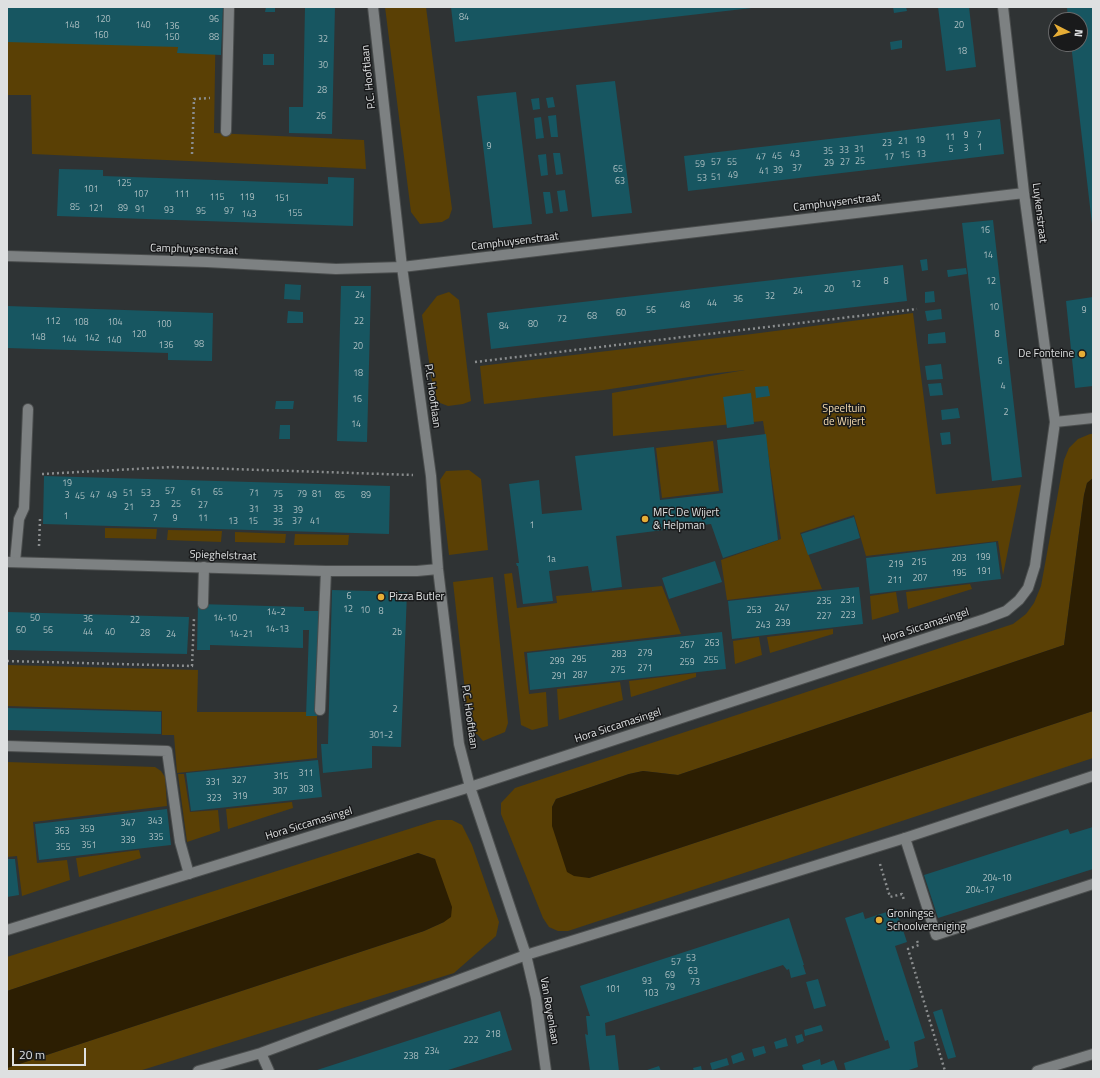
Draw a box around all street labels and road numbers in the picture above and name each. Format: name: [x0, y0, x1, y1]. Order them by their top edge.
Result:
street label: P.C. Hooftlaan: [359, 44, 379, 110]
street label: Luykenstraat: [1029, 182, 1049, 244]
street label: Camphuysenstraat: [793, 191, 881, 215]
street label: Camphuysenstraat: [471, 230, 559, 254]
street label: Camphuysenstraat: [150, 242, 238, 258]
street label: P.C. Hooftlaan: [421, 363, 443, 429]
street label: Spieghelstraat: [189, 548, 257, 564]
street label: Hora Siccamasingel: [881, 606, 971, 646]
street label: P.C. Hooftlaan: [458, 684, 480, 750]
street label: Hora Siccamasingel: [573, 706, 663, 746]
street label: Hora Siccamasingel: [264, 805, 354, 843]
street label: Van Royenlaan: [537, 976, 561, 1046]

